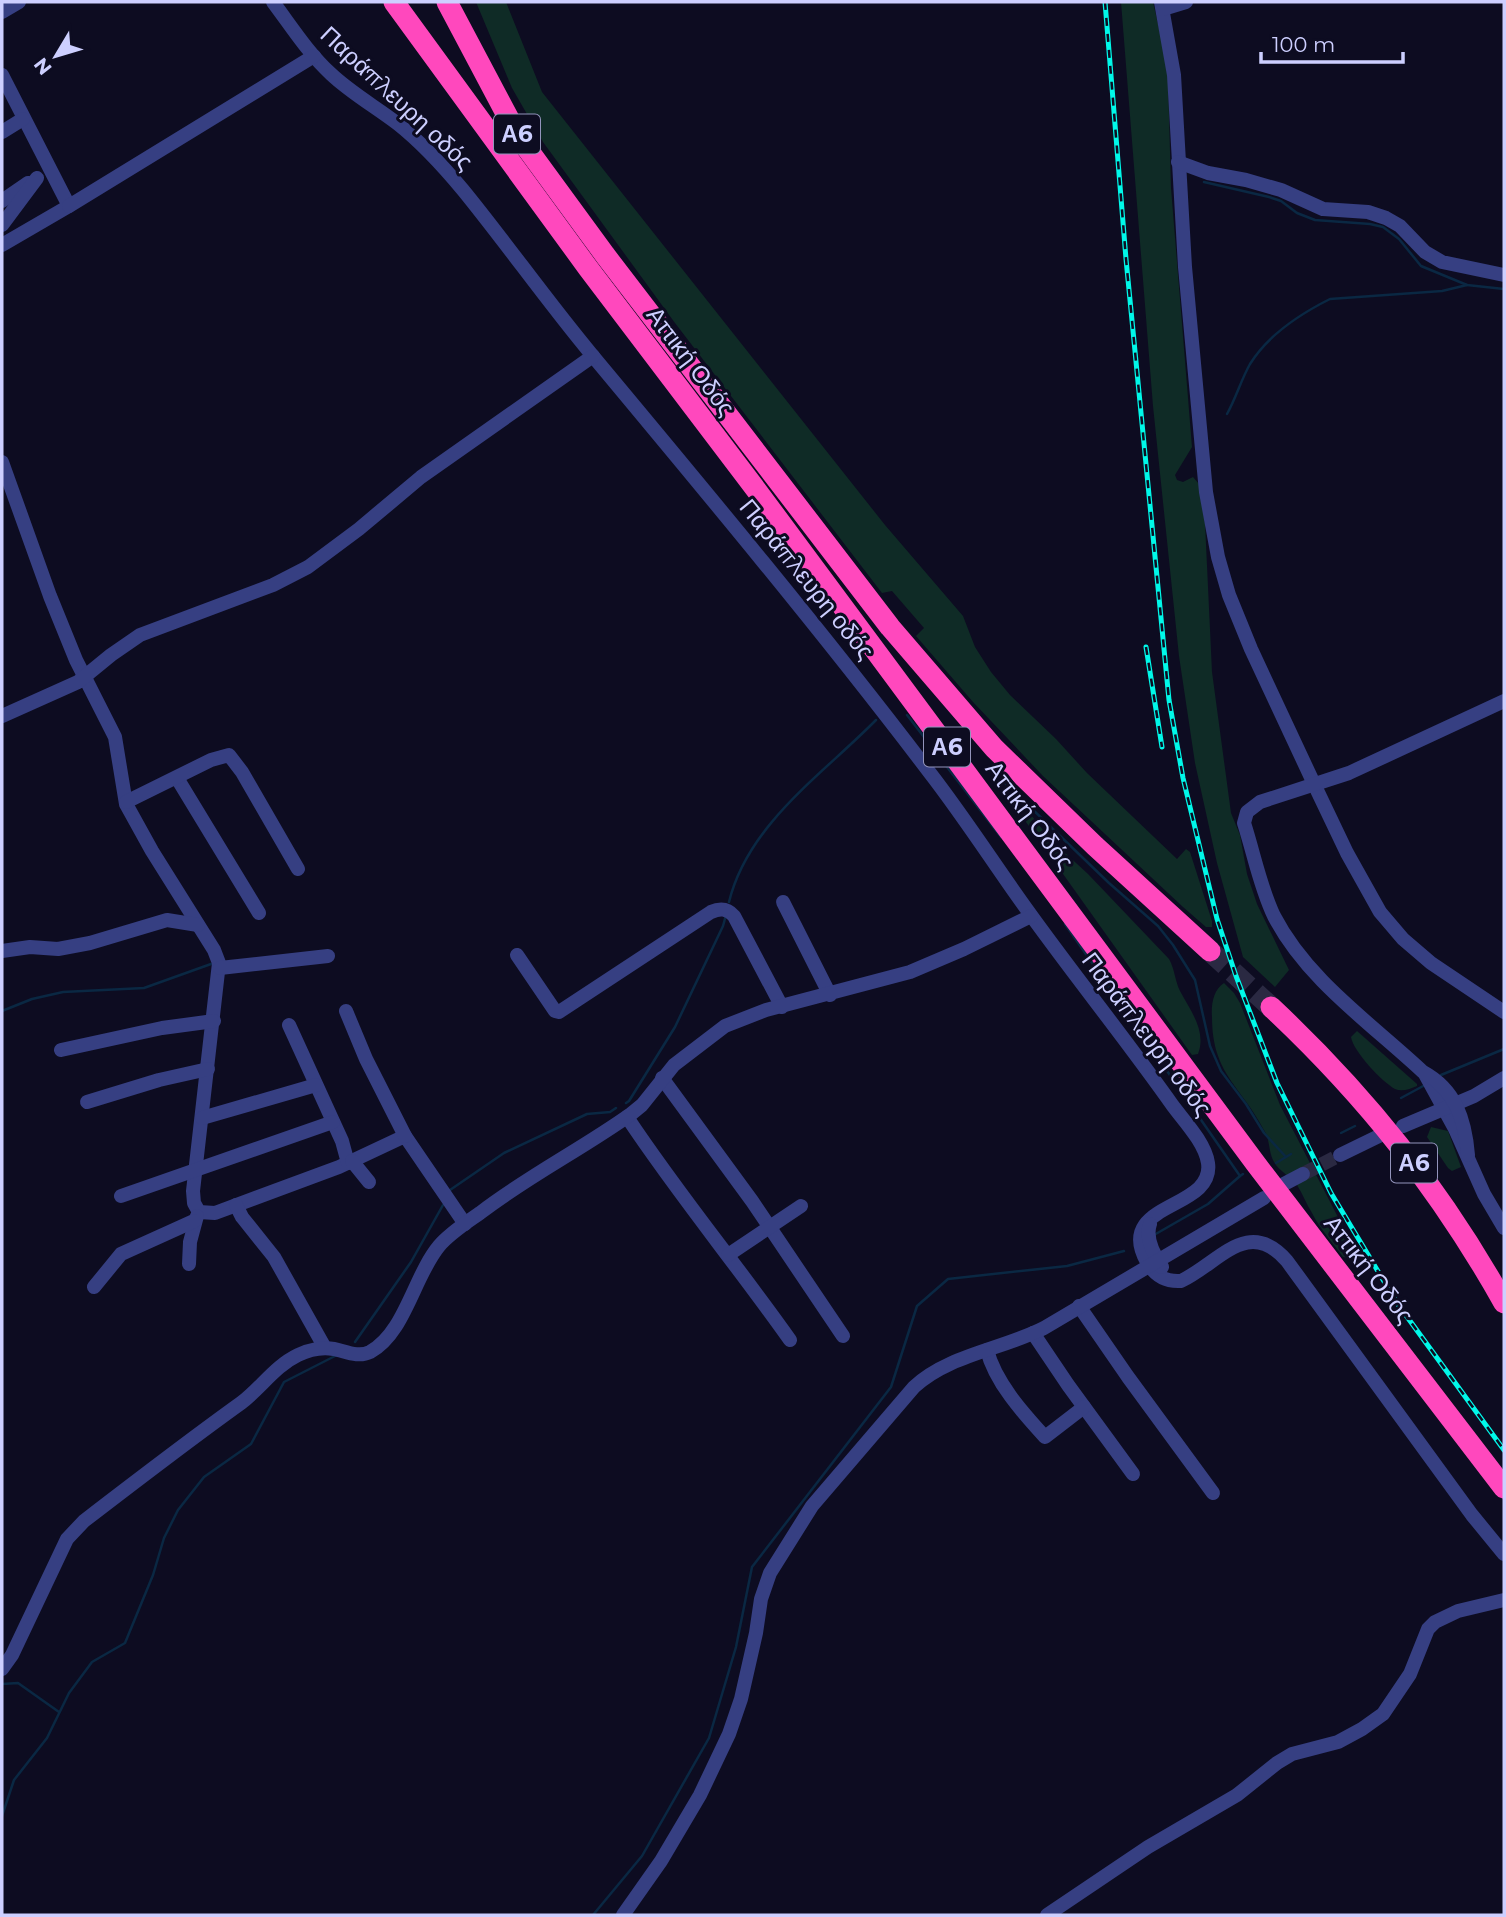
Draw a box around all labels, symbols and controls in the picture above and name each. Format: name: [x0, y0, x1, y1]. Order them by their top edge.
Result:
street label: Παράπλευρη οδός: [315, 20, 479, 176]
north arrow: [21, 21, 91, 91]
scale bar: [1261, 21, 1403, 65]
text: 100 m: [1272, 32, 1335, 57]
text: N: [29, 53, 57, 79]
road number: Α6: [494, 114, 540, 154]
street label: Αττική Οδός: [641, 301, 741, 421]
street label: Παράπλευρη οδός: [733, 493, 881, 665]
road number: Α6: [924, 727, 970, 766]
street label: Αττική Οδός: [980, 755, 1080, 875]
street label: Παράπλευρη οδός: [1076, 946, 1218, 1122]
road number: Α6: [1391, 1144, 1437, 1182]
street label: Αττική Οδός: [1318, 1209, 1420, 1329]

